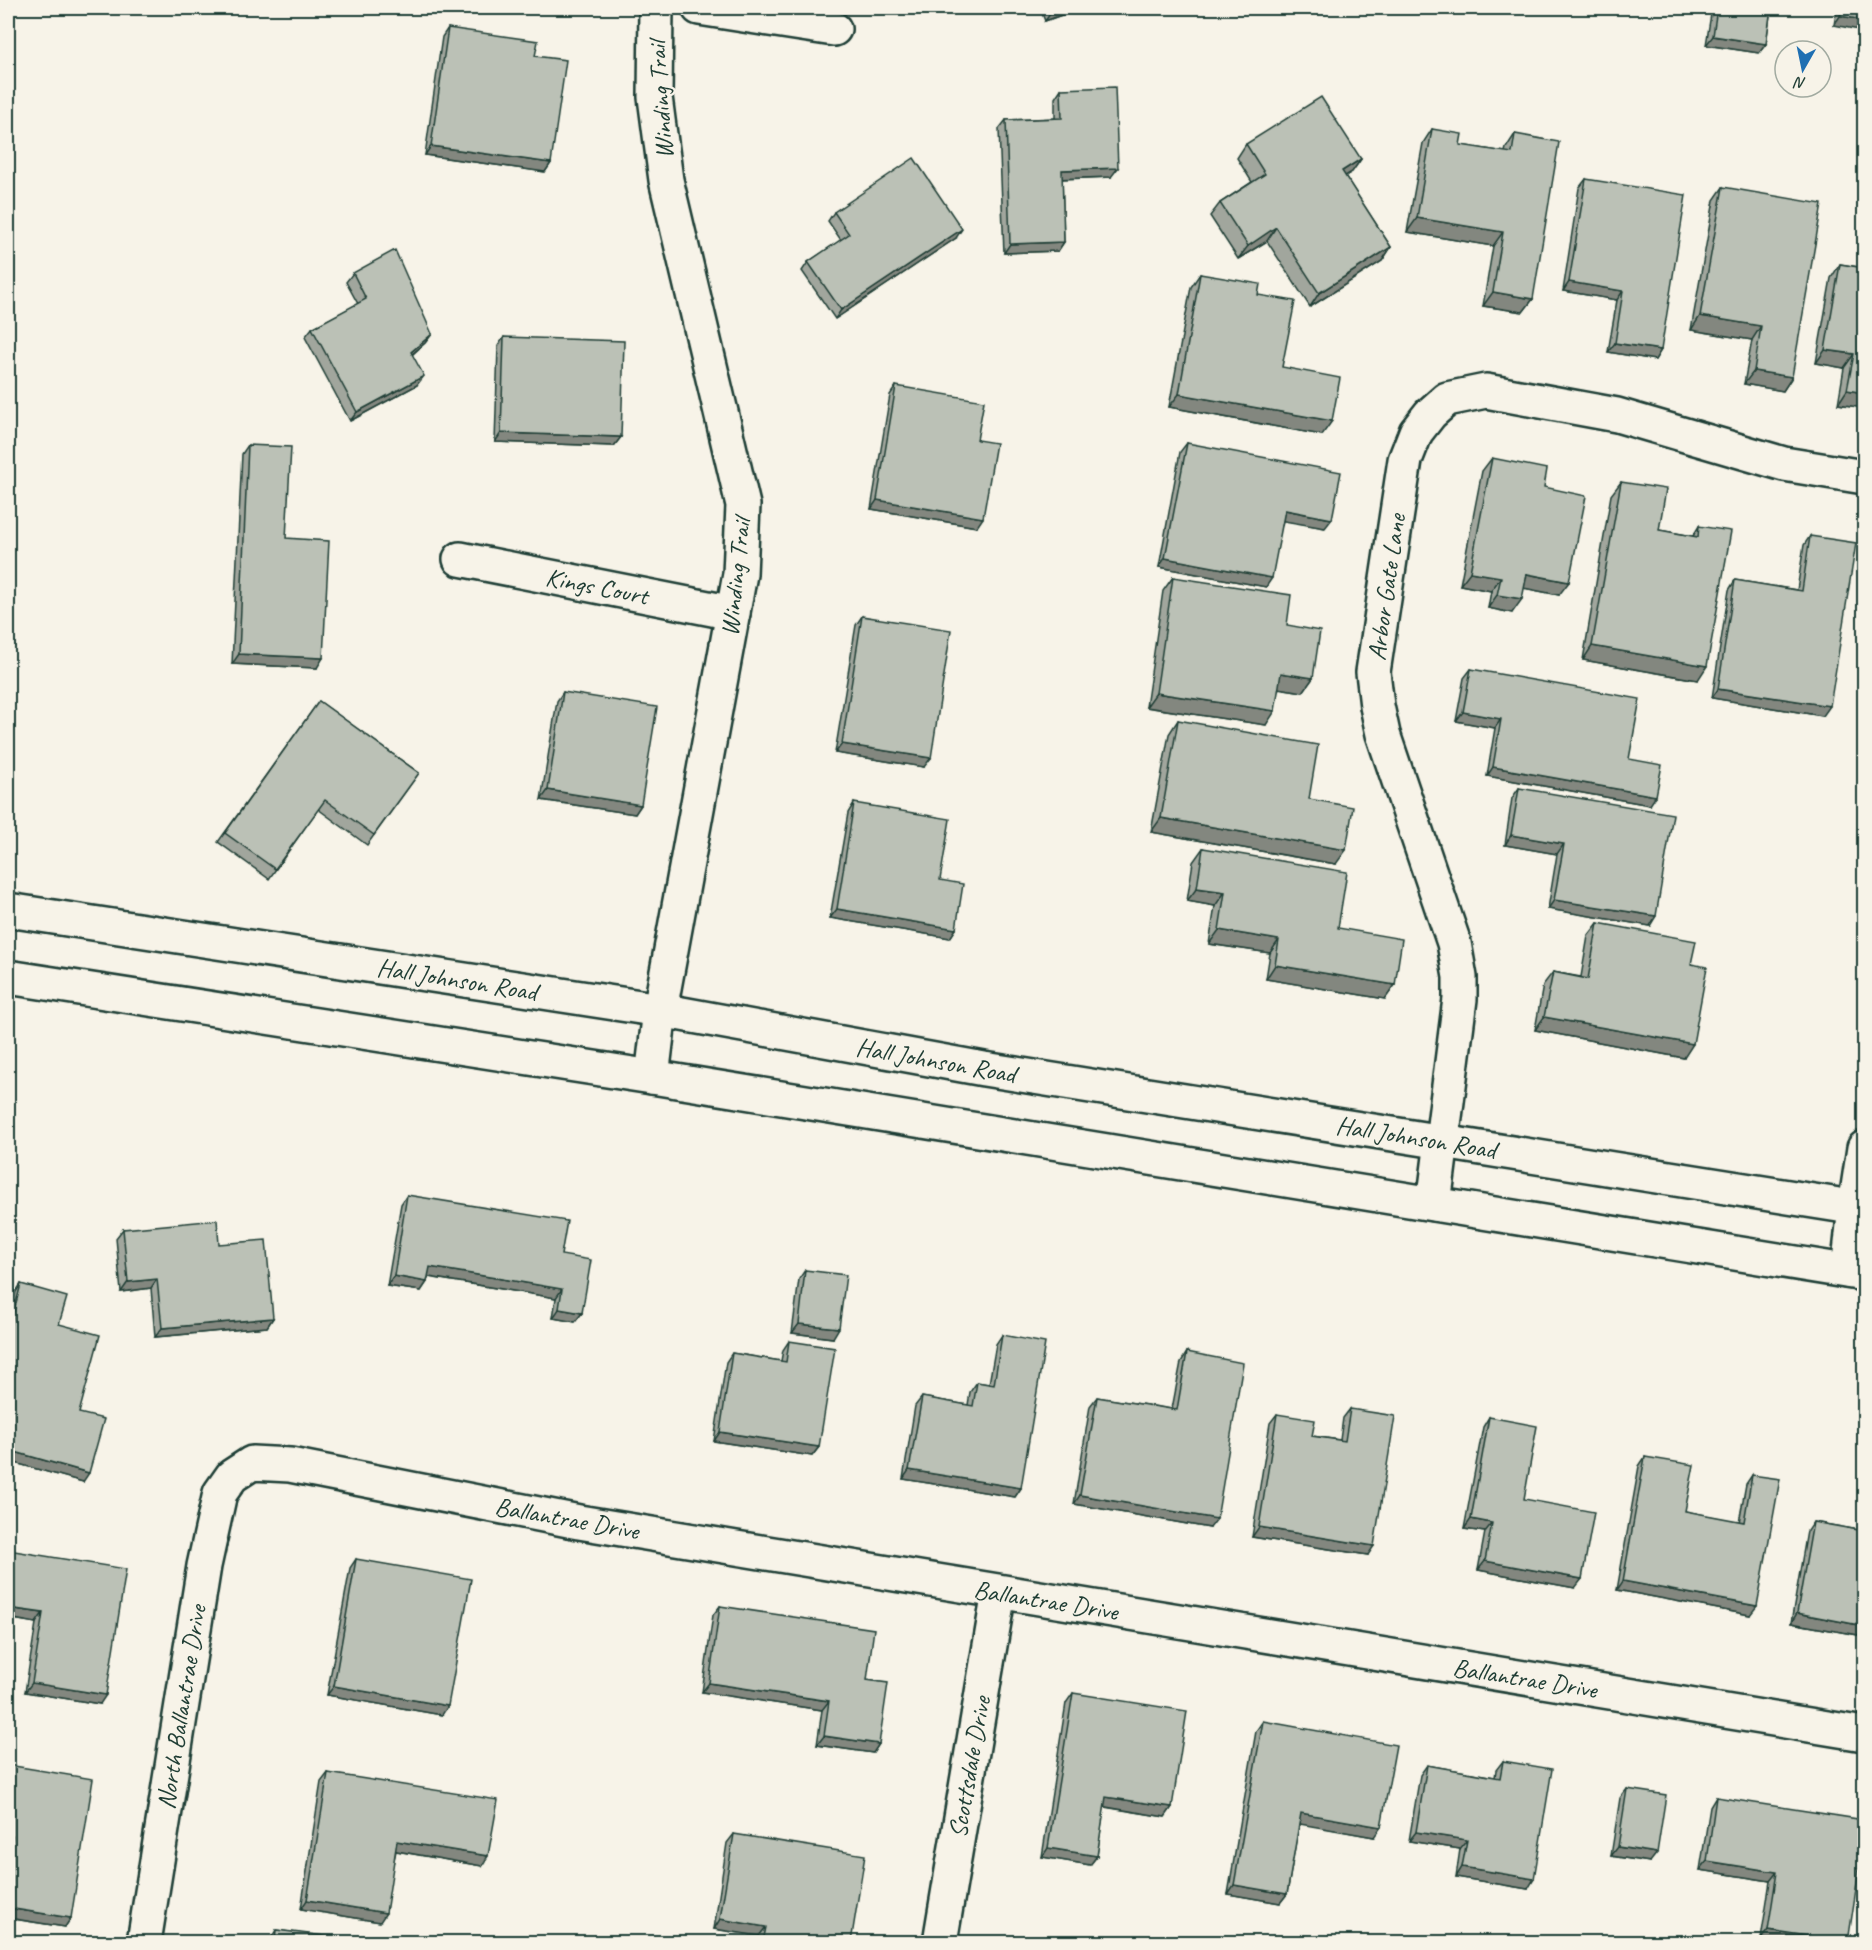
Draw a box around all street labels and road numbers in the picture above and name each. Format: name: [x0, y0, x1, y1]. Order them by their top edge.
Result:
street label: Winding Trail: [640, 35, 681, 160]
street label: Arbor Gate Lane: [1360, 510, 1413, 662]
street label: Winding Trail: [713, 512, 759, 638]
street label: Kings Court: [543, 560, 653, 613]
street label: Hall Johnson Road: [375, 951, 543, 1009]
street label: Hall Johnson Road: [854, 1030, 1022, 1091]
street label: Hall Johnson Road: [1334, 1109, 1502, 1167]
street label: Ballantrae Drive: [492, 1490, 643, 1548]
street label: Ballantrae Drive: [971, 1573, 1122, 1628]
street label: North Ballantrae Drive: [149, 1600, 214, 1811]
street label: Ballantrae Drive: [1450, 1651, 1601, 1706]
street label: Scottsdale Drive: [941, 1692, 998, 1840]

